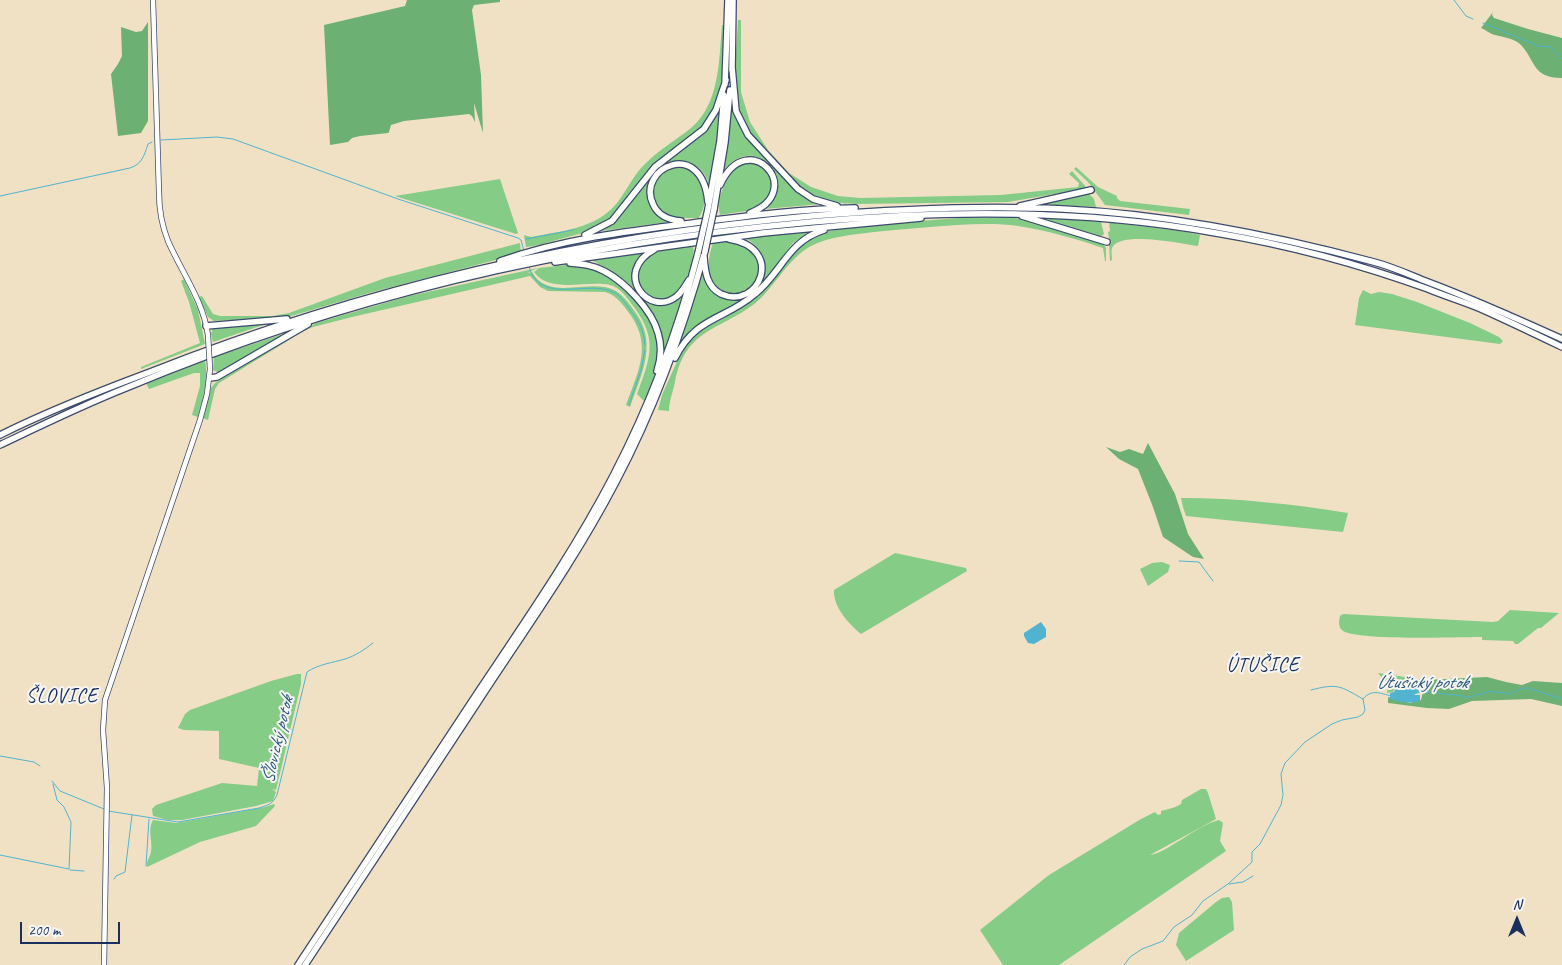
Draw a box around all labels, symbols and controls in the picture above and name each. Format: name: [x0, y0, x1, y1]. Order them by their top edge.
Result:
district label: ÚTUŠICE: [1226, 654, 1300, 678]
water label: Útušický potok: [1376, 672, 1468, 694]
district label: ŠLOVICE: [25, 685, 99, 709]
water label: Šlovický potok: [257, 695, 299, 785]
north arrow: [1492, 895, 1542, 945]
text: N: [1513, 896, 1521, 913]
scale bar: [22, 912, 122, 944]
text: 200 m: [28, 921, 60, 940]

